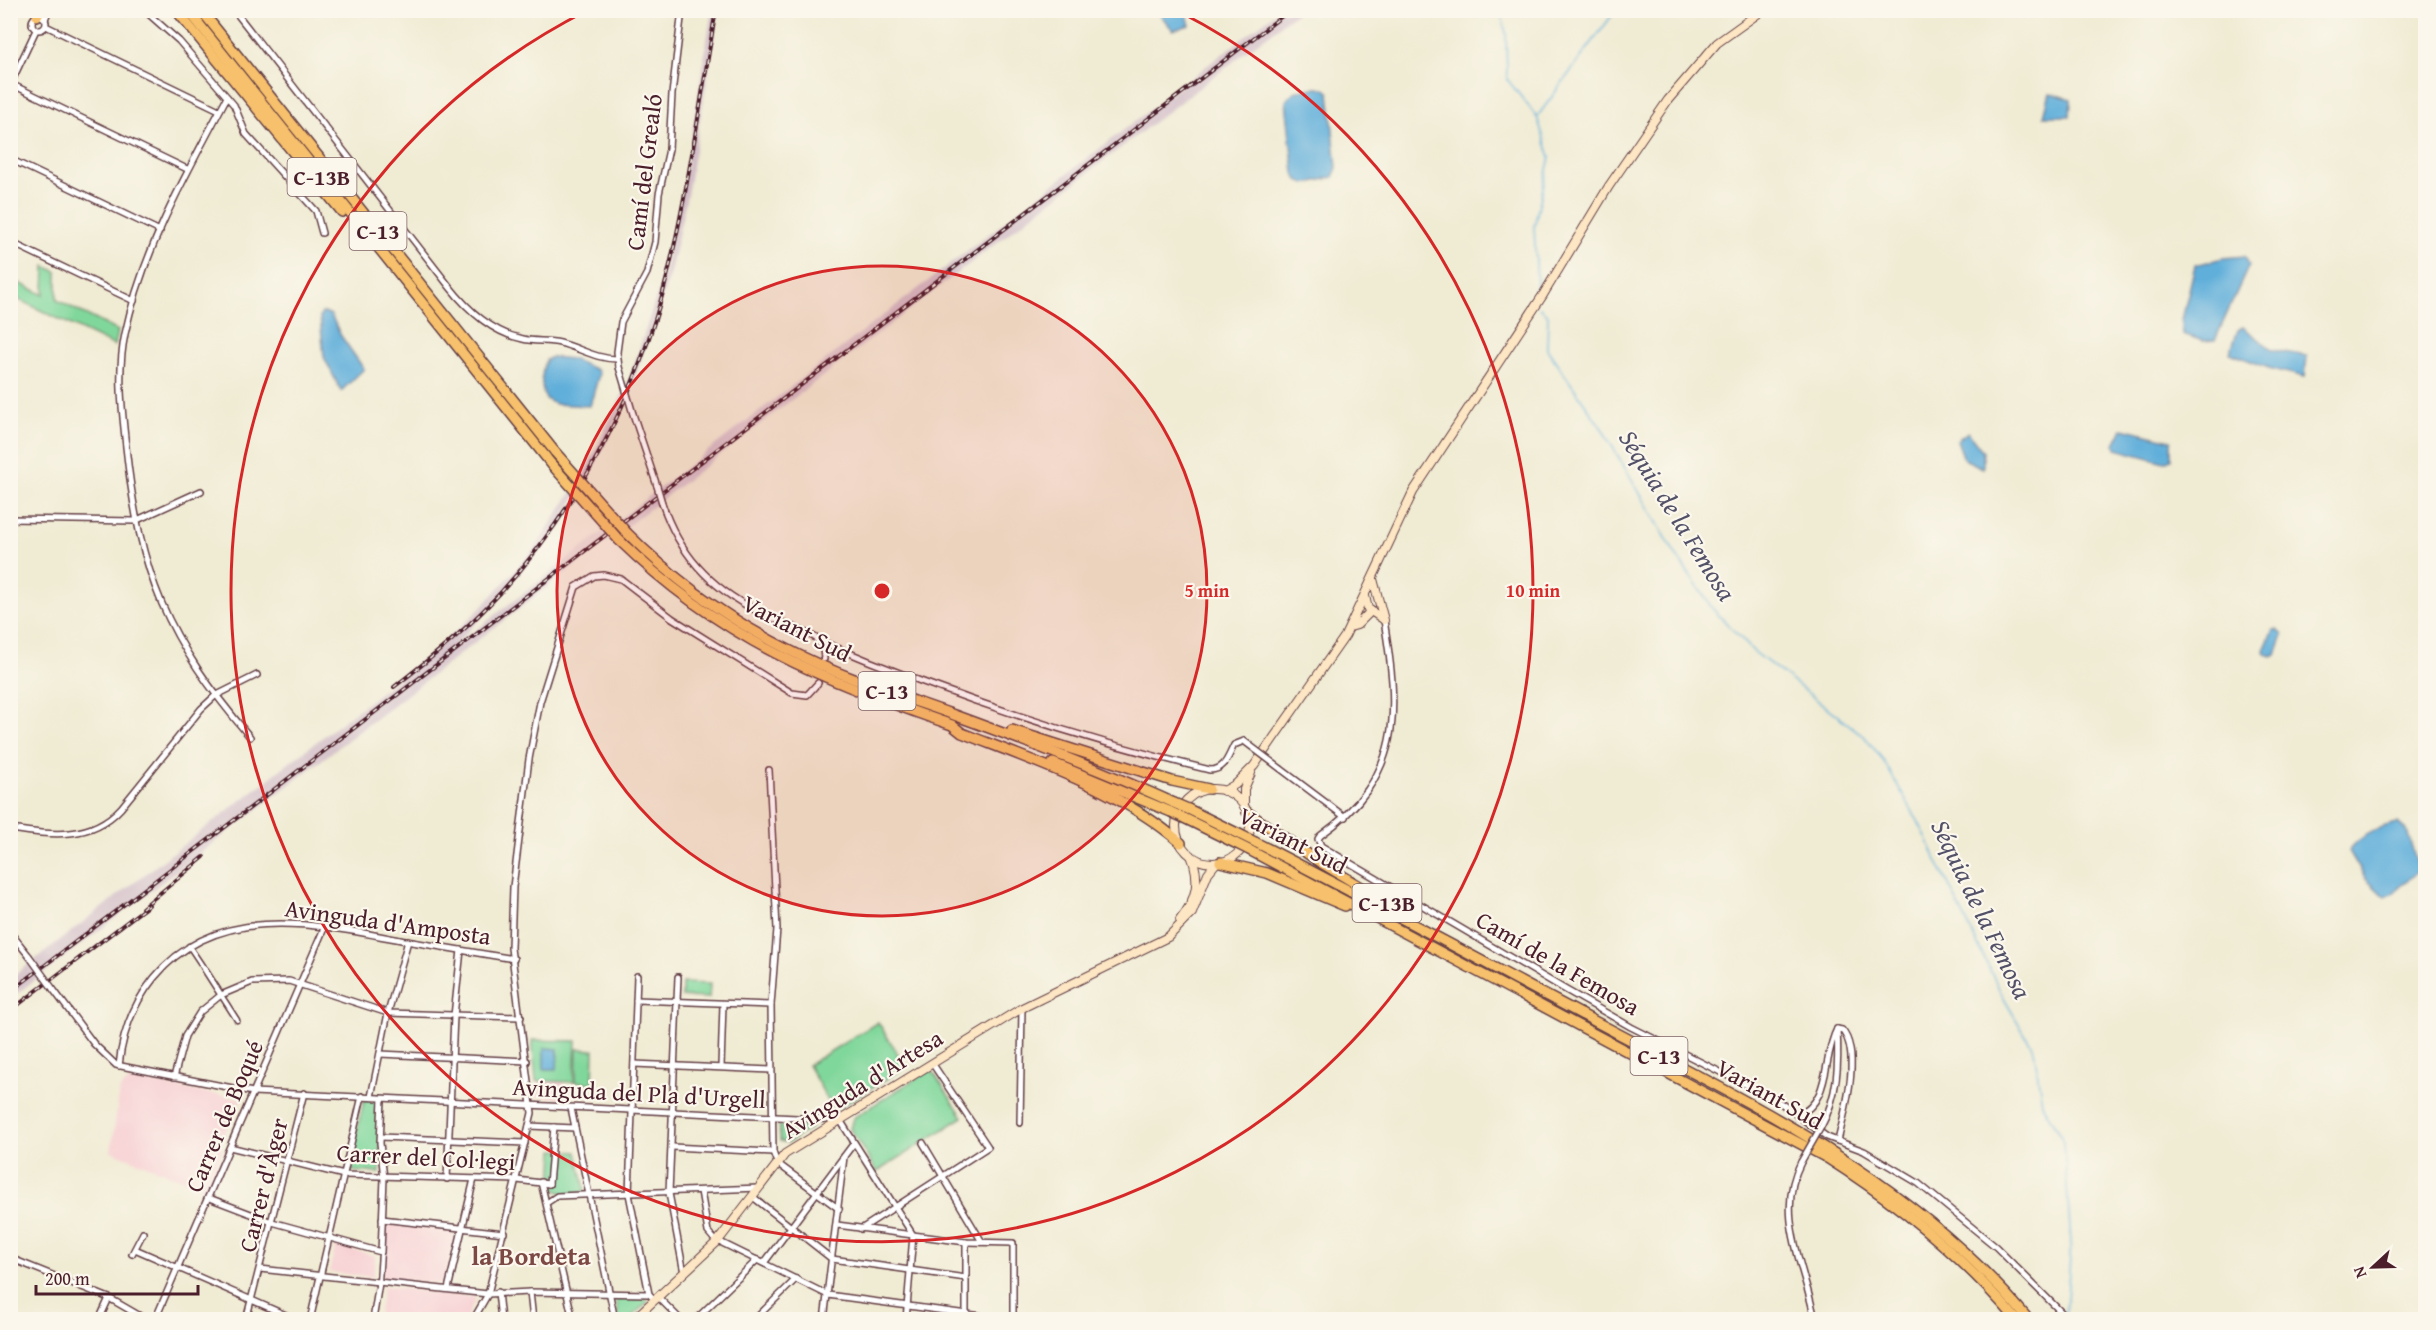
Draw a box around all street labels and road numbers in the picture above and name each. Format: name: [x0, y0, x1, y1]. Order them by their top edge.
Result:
street label: Camí del Grealó: [617, 92, 671, 252]
road number: C-13B: [288, 158, 356, 196]
road number: C-13: [350, 212, 406, 250]
street label: Variant Sud: [736, 586, 858, 671]
road number: C-13: [858, 672, 916, 710]
street label: Variant Sud: [1232, 798, 1354, 883]
road number: C-13B: [1352, 884, 1422, 922]
street label: Avinguda d'Amposta: [283, 890, 494, 954]
street label: Camí de la Femosa: [1470, 902, 1647, 1024]
street label: Avinguda d'Artesa: [775, 1020, 950, 1148]
street label: Carrer de Boqué: [176, 1034, 272, 1198]
road number: C-13: [1630, 1037, 1688, 1075]
street label: Variant Sud: [1710, 1050, 1830, 1138]
street label: Avinguda del Pla d'Urgell: [511, 1069, 767, 1117]
street label: Carrer d'Àger: [229, 1114, 297, 1256]
street label: Carrer del Col·legi: [336, 1135, 517, 1179]

